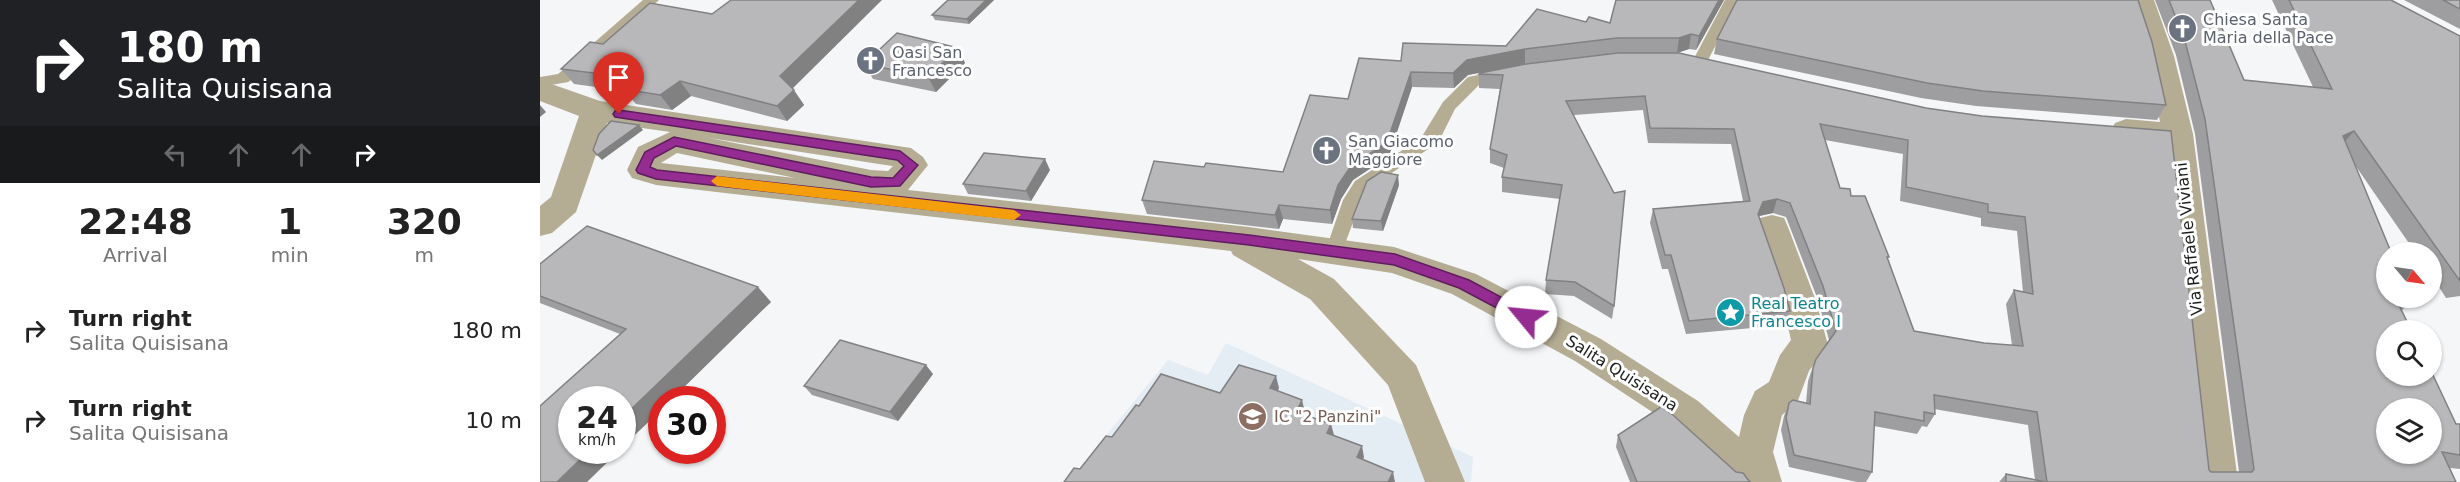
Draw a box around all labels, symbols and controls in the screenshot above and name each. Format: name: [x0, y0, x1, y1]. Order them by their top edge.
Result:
place label: Chiesa Santa Maria della Pace: [2203, 10, 2334, 47]
church icon: Chiesa Santa Maria della Pace: [2166, 12, 2198, 44]
text: 180 m: [117, 23, 263, 72]
icon: right: [18, 24, 96, 102]
place label: Oasi San Francesco: [892, 43, 972, 80]
church icon: Oasi San Francesco: [855, 45, 887, 77]
pin: [593, 52, 644, 114]
icon: arrive: [602, 61, 635, 94]
text: Salita Quisisana: [117, 73, 333, 104]
place label: San Giacomo Maggiore: [1348, 132, 1454, 169]
church icon: San Giacomo Maggiore: [1311, 134, 1343, 166]
icon: left: [159, 138, 192, 171]
icon: ahead: [222, 138, 255, 171]
icon: ahead: [285, 138, 318, 171]
icon: right: [348, 138, 381, 171]
street label: Via Raffaele Viviani: [2172, 161, 2206, 317]
text: 22:48: [78, 201, 193, 242]
text: 1: [277, 201, 302, 242]
text: 320: [387, 201, 462, 242]
north arrow: [2376, 242, 2442, 308]
map controls: [2376, 242, 2442, 464]
text: Arrival: [103, 243, 168, 267]
text: min: [271, 243, 309, 267]
text: m: [415, 243, 434, 267]
position arrow: [1494, 285, 1558, 349]
place label: Real Teatro Francesco I: [1751, 294, 1841, 331]
place icon: Real Teatro Francesco I: [1714, 296, 1746, 328]
text: Turn right: [69, 306, 192, 331]
icon: right: [18, 314, 51, 347]
text: 180 m: [452, 318, 522, 343]
button: search: [2376, 320, 2442, 386]
text: Salita Quisisana: [69, 331, 229, 355]
street label: Salita Quisisana: [1563, 331, 1681, 415]
speed limit sign: 30: [648, 386, 726, 464]
text: Turn right: [69, 396, 192, 421]
button: layers: [2376, 398, 2442, 464]
text: 24: [576, 400, 618, 435]
school or university icon: IC "2 Panzini": [1237, 400, 1269, 432]
icon: right: [18, 404, 51, 437]
place label: IC "2 Panzini": [1274, 407, 1381, 426]
text: 10 m: [466, 408, 522, 433]
text: Salita Quisisana: [69, 421, 229, 445]
text: km/h: [578, 431, 616, 449]

